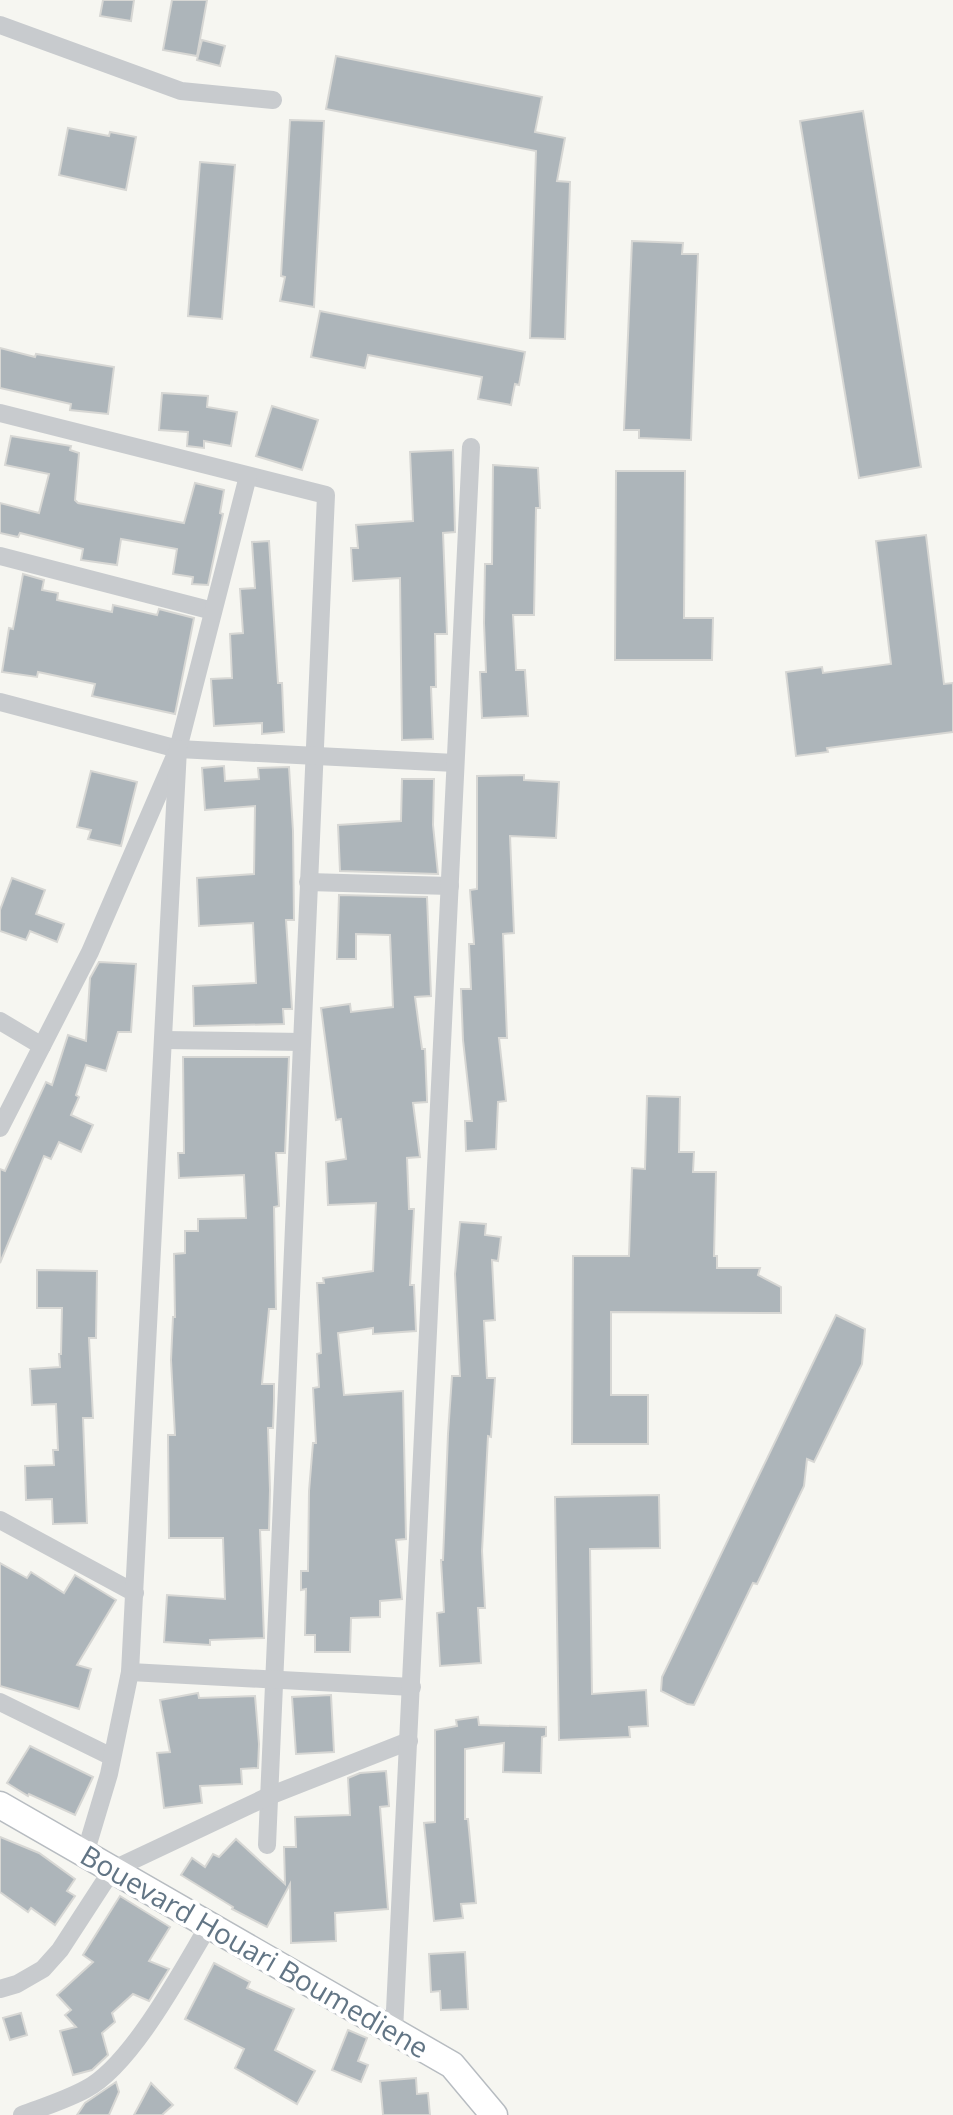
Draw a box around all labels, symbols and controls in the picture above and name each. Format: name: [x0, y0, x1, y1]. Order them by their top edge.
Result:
street label: Bouevard Houari Boumediene: [74, 1836, 436, 2066]

